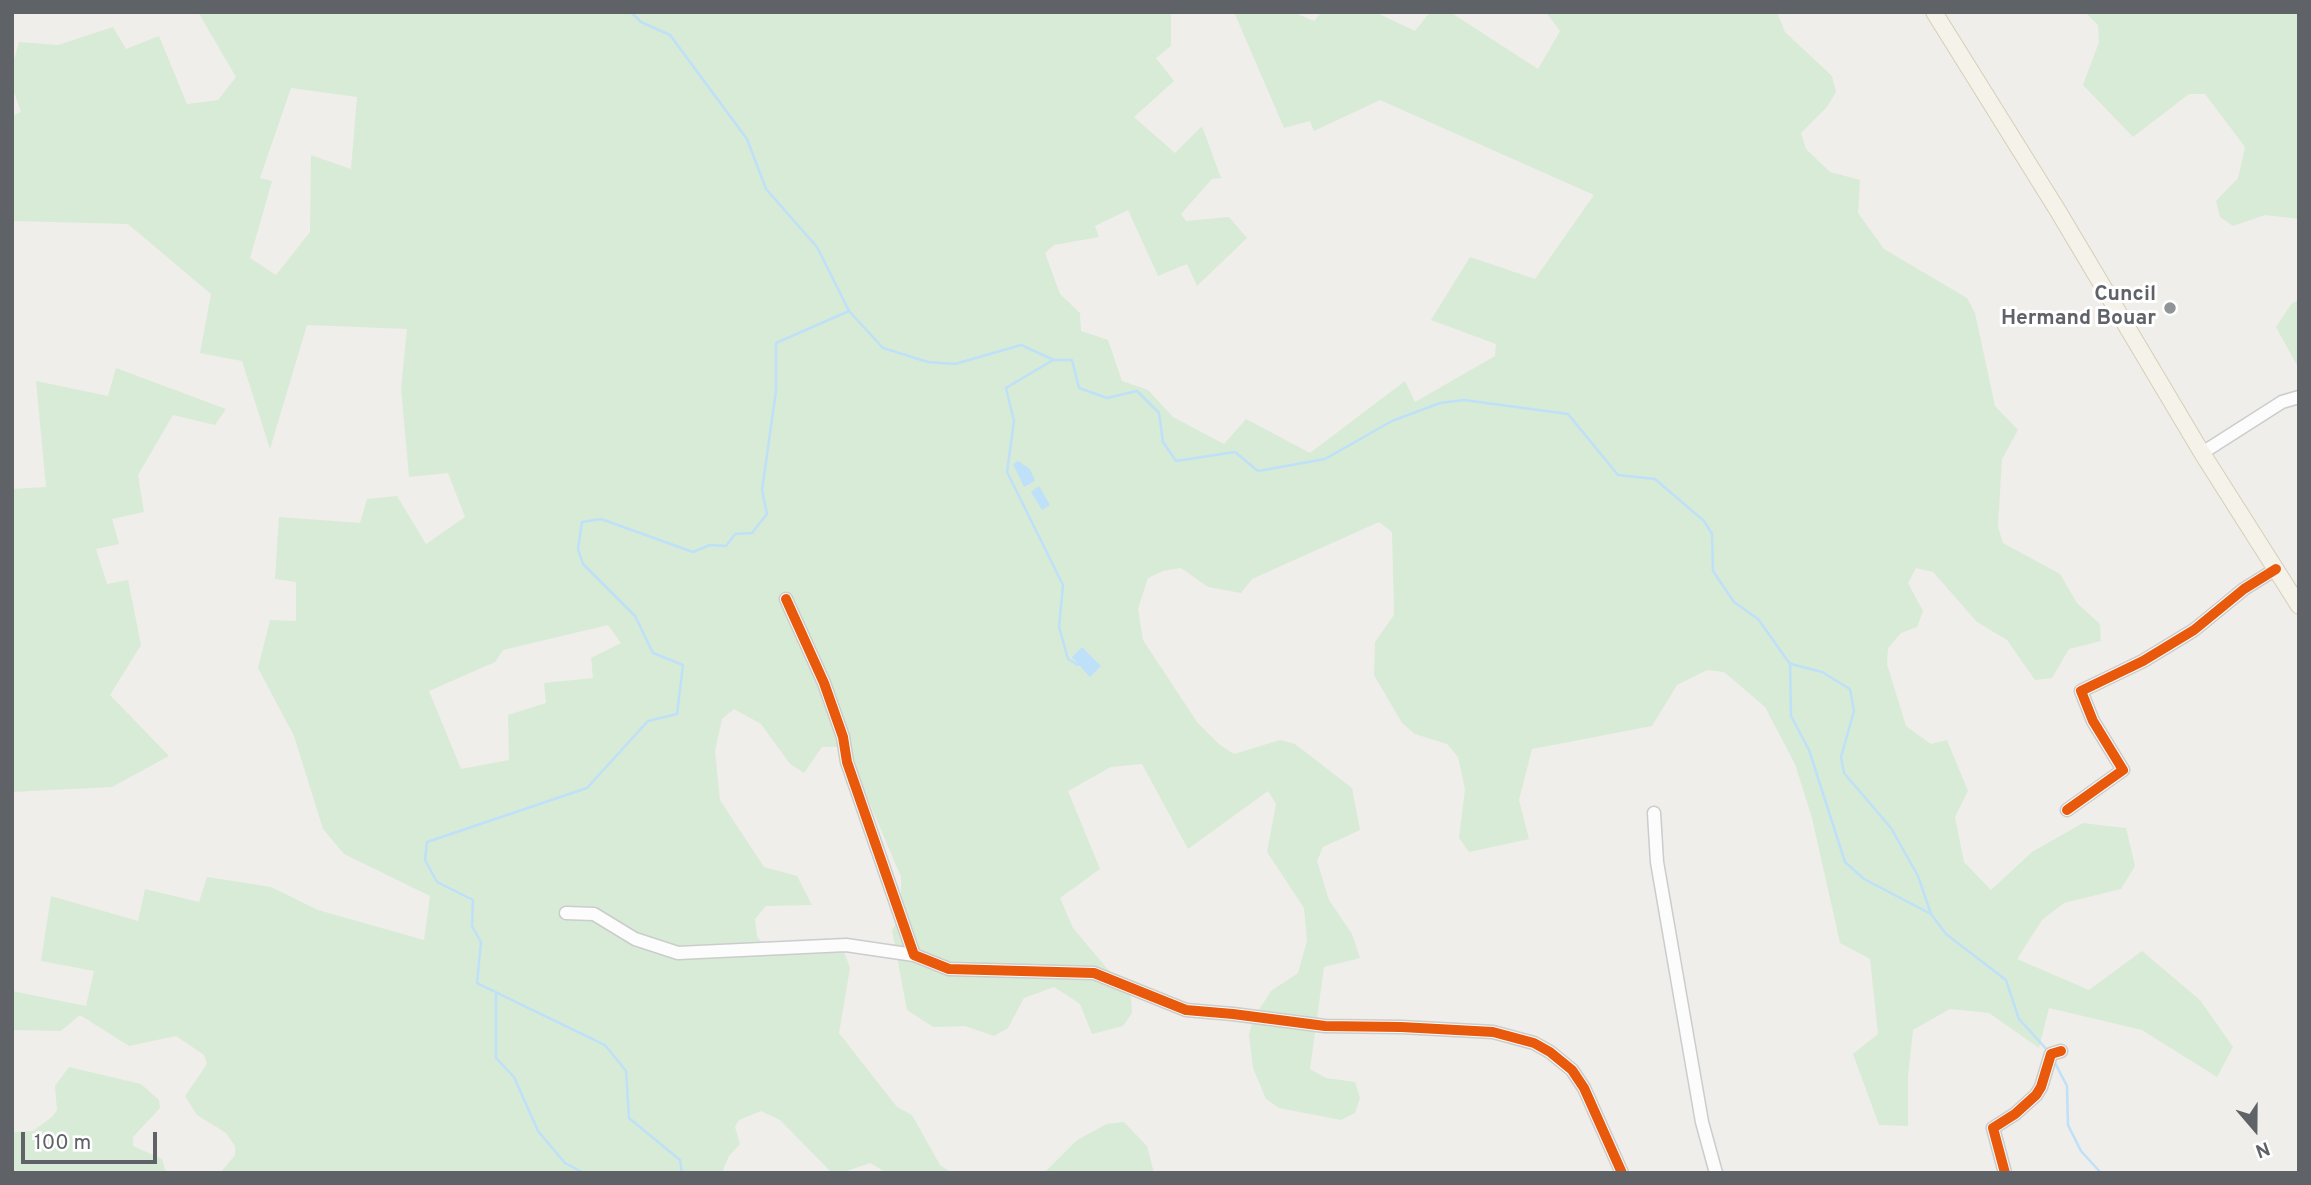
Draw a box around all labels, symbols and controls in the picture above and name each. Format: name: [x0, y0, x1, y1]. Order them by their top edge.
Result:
place label: Cuncil Hermand Bouar: [2001, 283, 2156, 333]
marker: Cuncil Hermand Bouar: [2162, 300, 2178, 316]
north arrow: [2220, 1094, 2290, 1164]
scale bar: [24, 1118, 161, 1162]
text: 100 m: [34, 1130, 91, 1157]
text: N: [2252, 1135, 2273, 1162]

